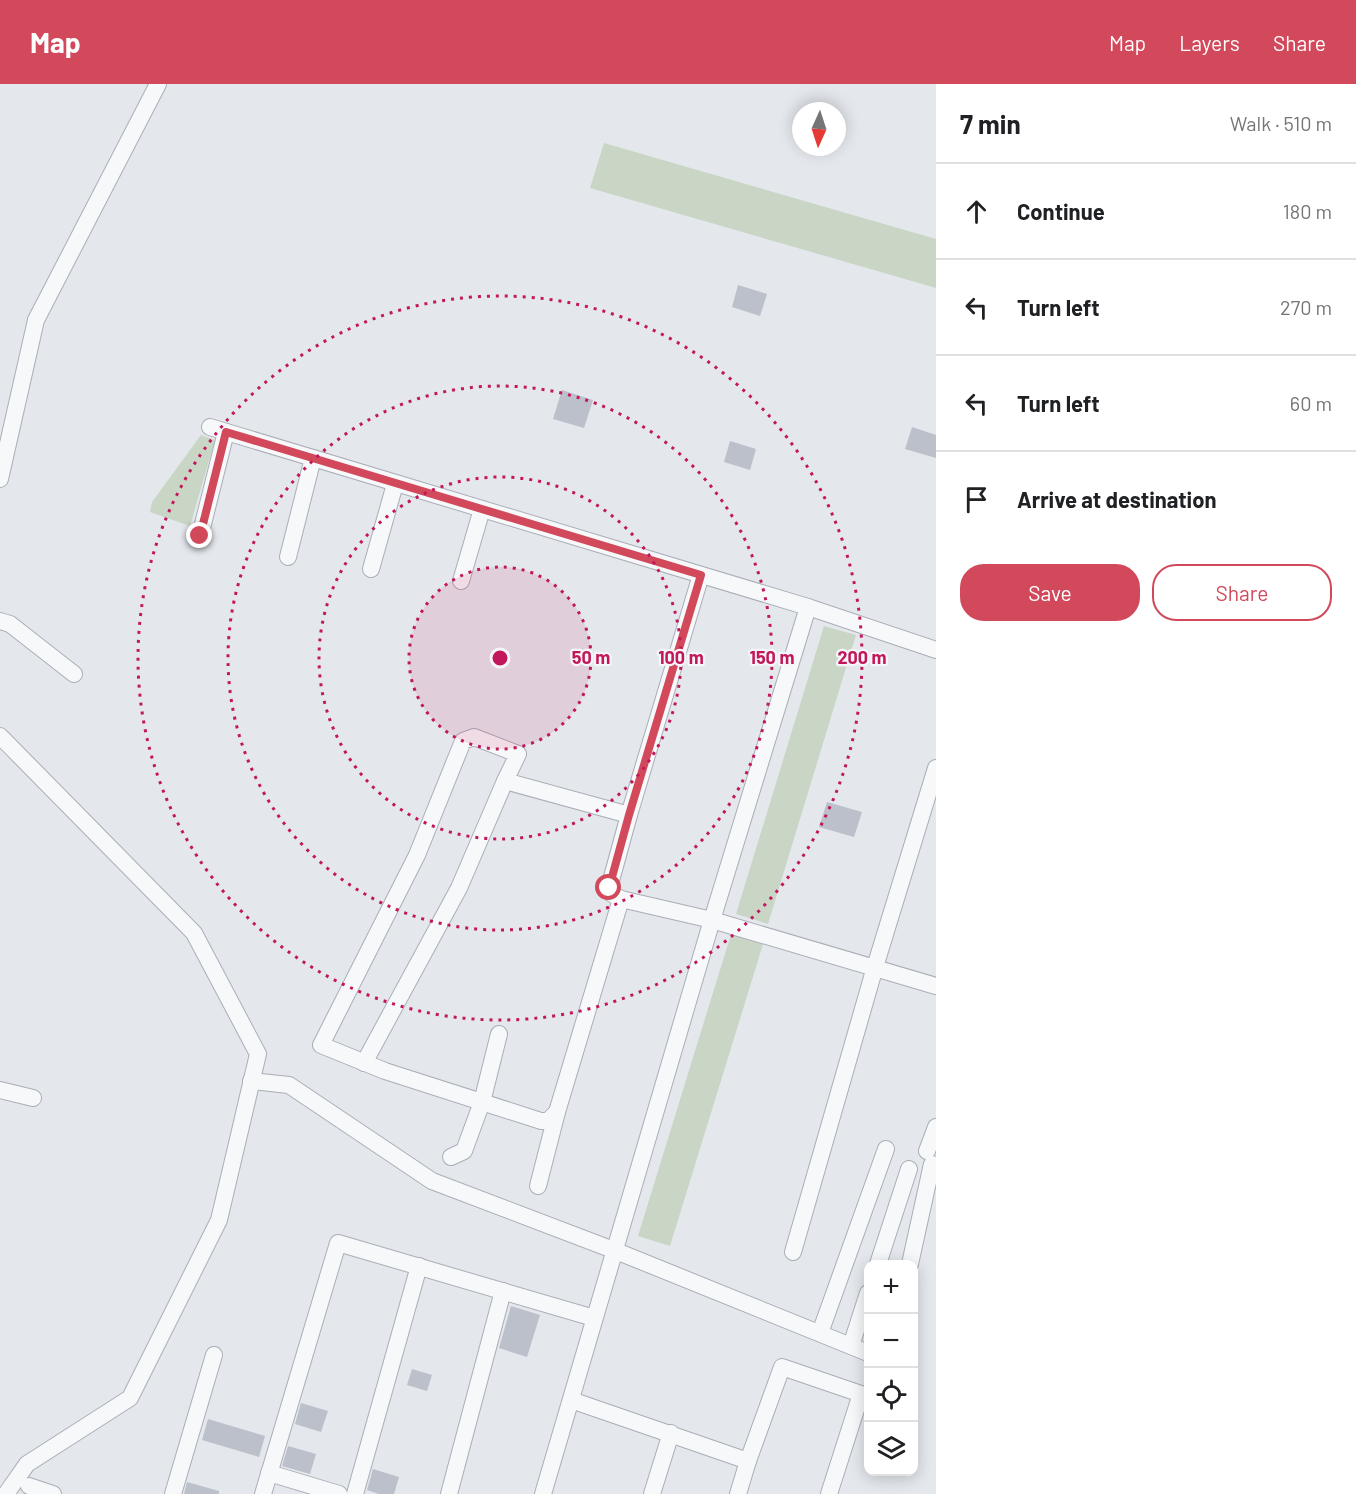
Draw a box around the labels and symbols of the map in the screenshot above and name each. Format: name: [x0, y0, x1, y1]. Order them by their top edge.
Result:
north arrow: [792, 102, 846, 156]
route end: [186, 522, 212, 548]
text: 50 m: [572, 646, 610, 668]
text: 100 m: [658, 646, 704, 668]
text: 150 m: [750, 646, 794, 668]
text: 200 m: [837, 646, 887, 668]
centre of rings: [490, 648, 510, 668]
route start: [595, 874, 621, 900]

